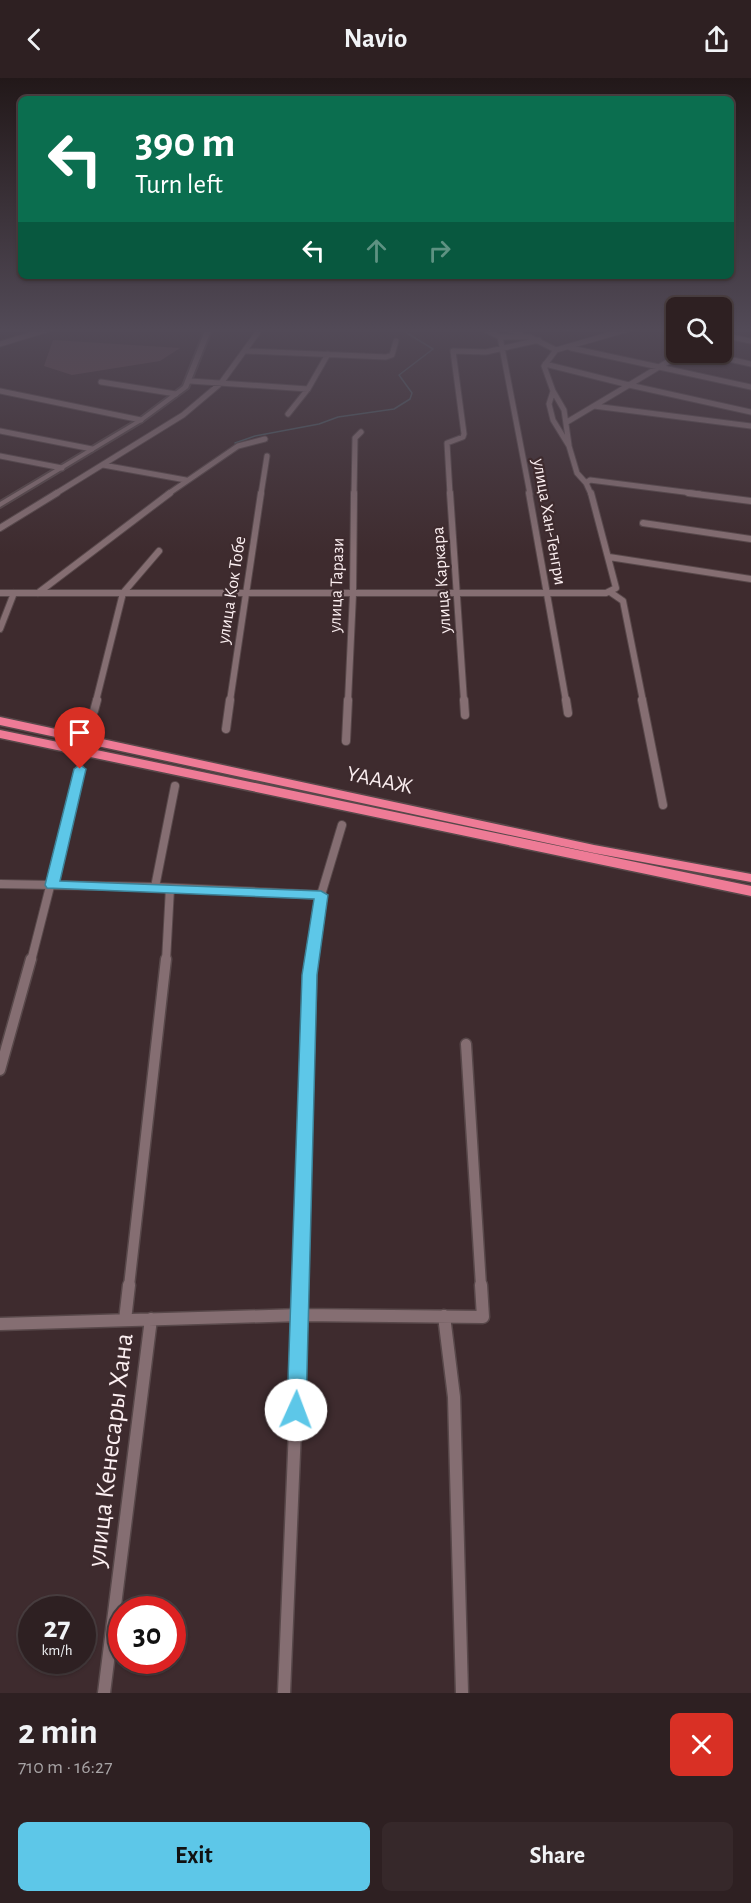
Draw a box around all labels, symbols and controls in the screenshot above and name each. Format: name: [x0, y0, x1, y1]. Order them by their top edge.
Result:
icon: back: [18, 23, 51, 56]
icon: share: [700, 23, 733, 56]
text: Navio: [344, 25, 407, 52]
icon: left: [36, 120, 114, 198]
text: 390 m: [135, 122, 236, 164]
text: Turn left: [135, 171, 223, 198]
icon: left: [297, 234, 330, 267]
icon: ahead: [360, 234, 393, 267]
icon: right: [423, 234, 456, 267]
map controls: [666, 297, 732, 363]
button: search: [666, 297, 732, 363]
street label: улица Хан-Тенгри: [529, 456, 569, 587]
street label: улица Каркара: [429, 526, 455, 635]
street label: улица Кок Тобе: [213, 535, 249, 646]
street label: улица Тарази: [326, 537, 348, 634]
pin: [54, 707, 105, 769]
icon: arrive: [63, 716, 96, 749]
street label: ҮАААЖ: [345, 762, 415, 798]
street label: улица Кенесары Хана: [82, 1332, 139, 1569]
position arrow: [264, 1378, 328, 1442]
speed limit sign: 30: [108, 1596, 186, 1674]
text: 27: [43, 1613, 71, 1643]
text: km/h: [42, 1643, 72, 1658]
button: close: [670, 1713, 733, 1776]
text: 2 min: [18, 1714, 98, 1750]
text: 710 m · 16:27: [18, 1757, 113, 1777]
button: Exit: [18, 1822, 370, 1891]
button: Share: [382, 1822, 733, 1891]

